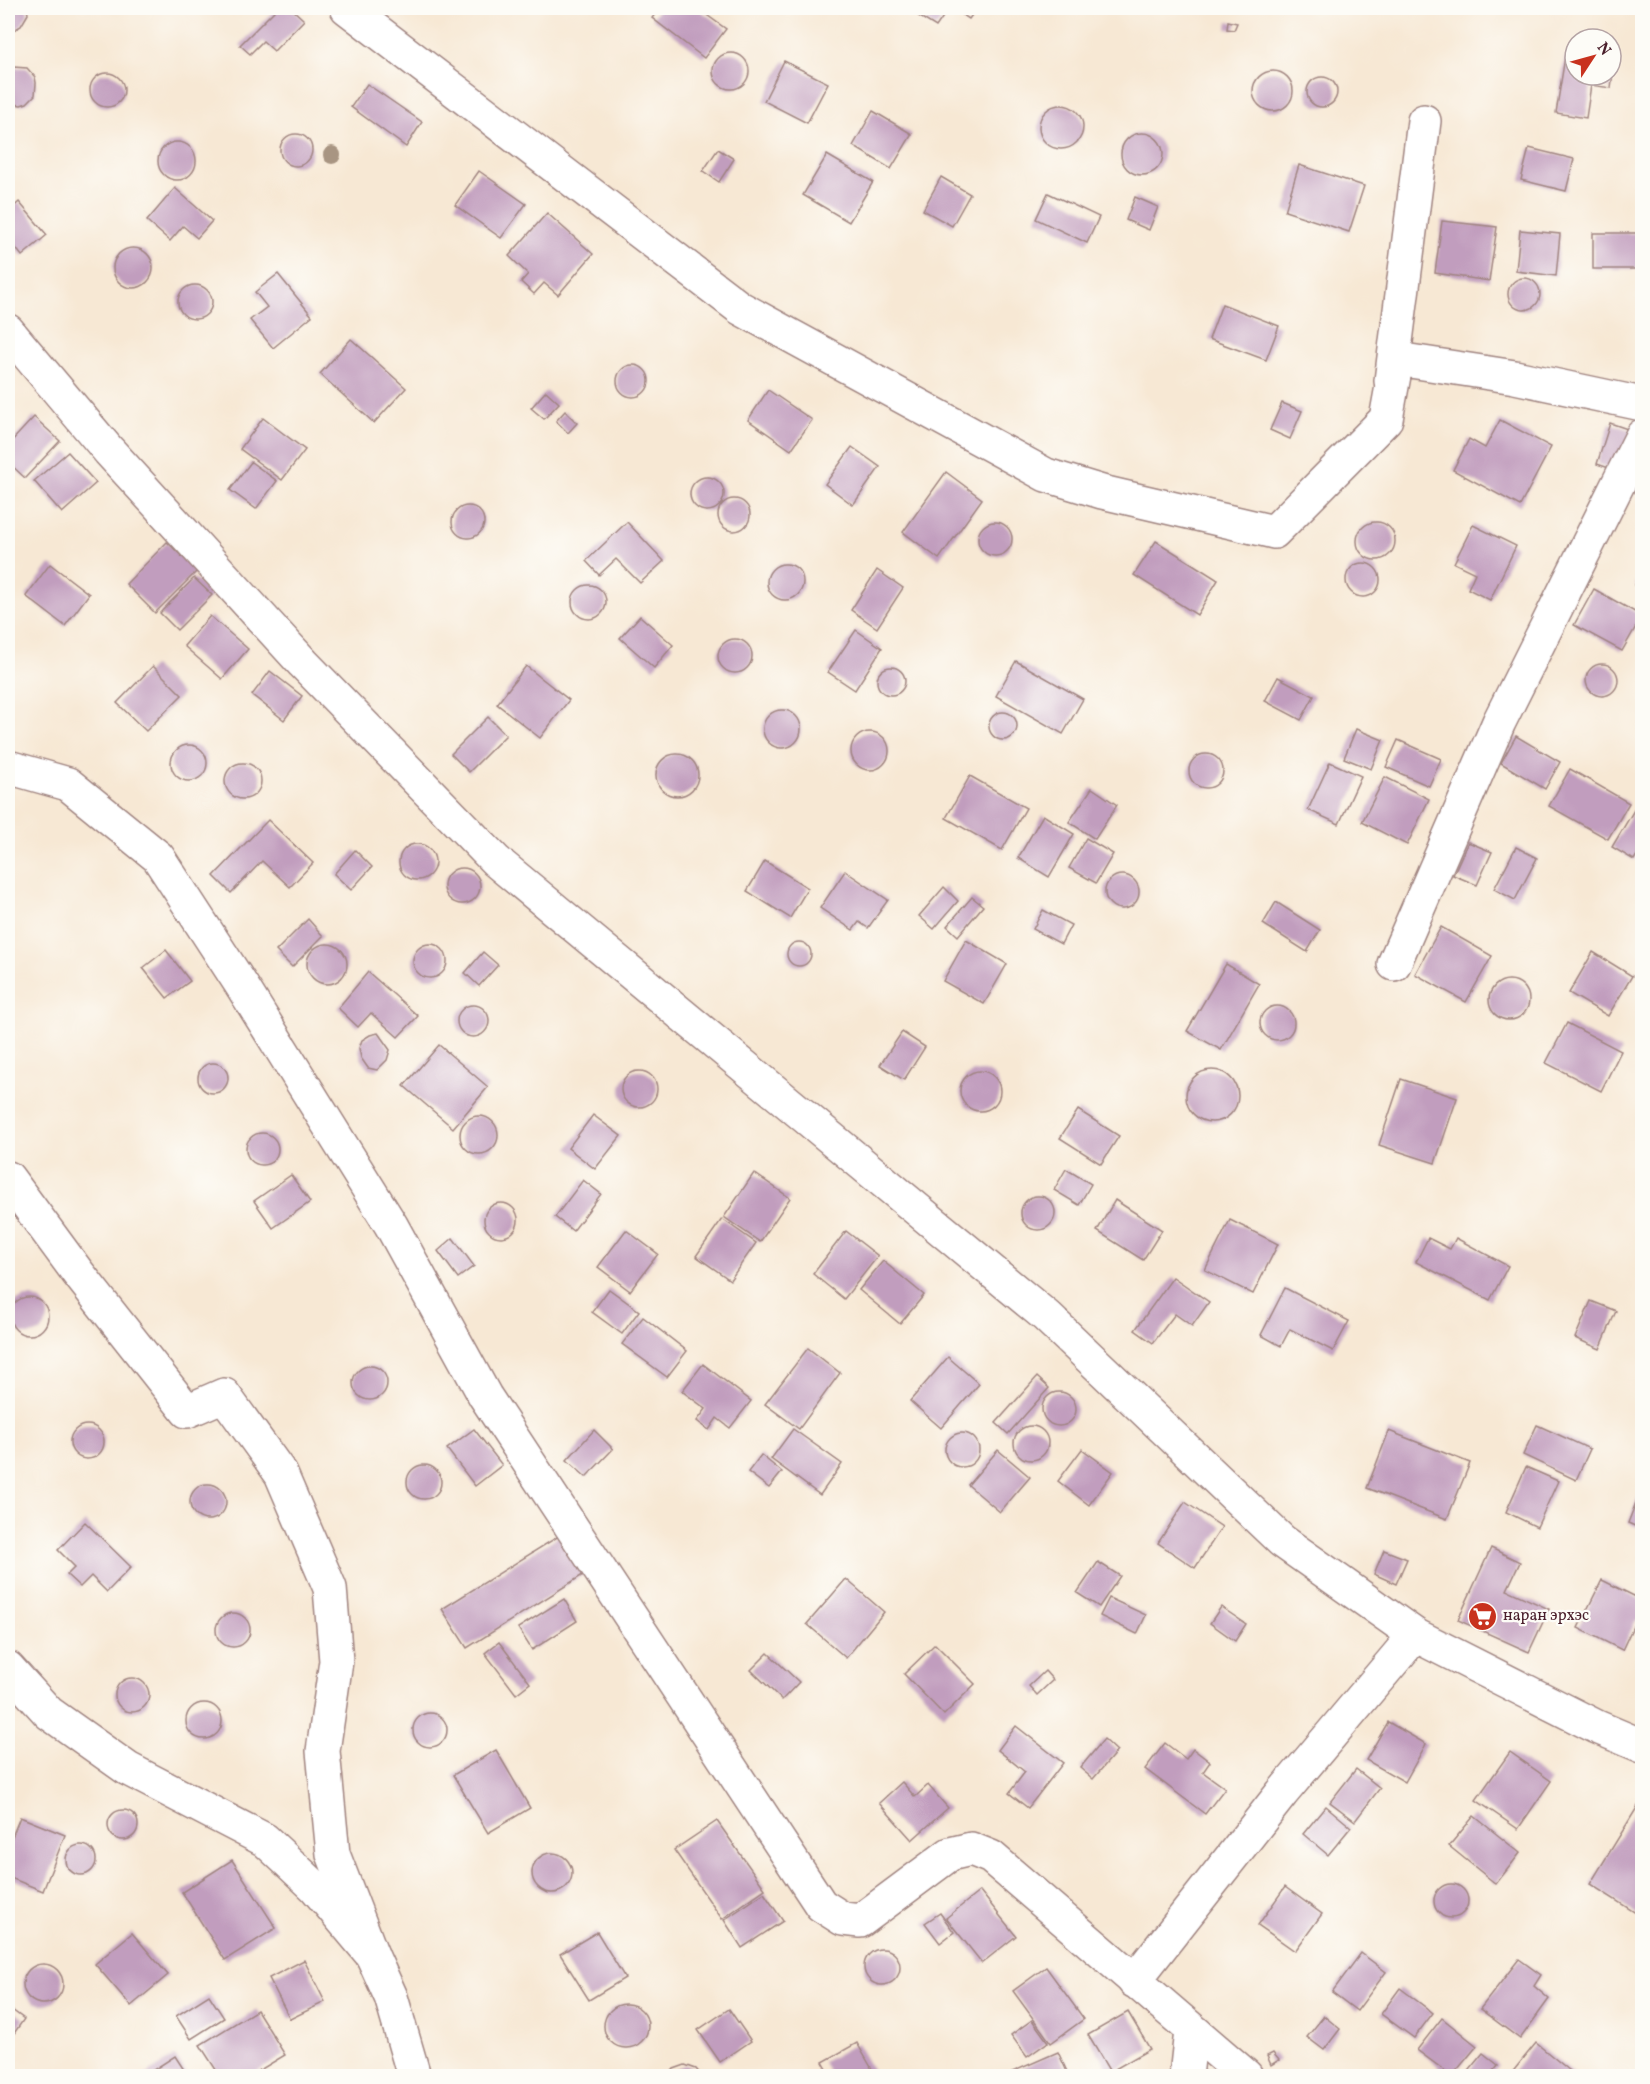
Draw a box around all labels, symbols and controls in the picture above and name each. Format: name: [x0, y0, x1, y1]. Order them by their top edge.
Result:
north arrow: [1563, 27, 1623, 87]
text: N: [1591, 38, 1616, 61]
supermarket icon: наран эрхэс: [1466, 1600, 1498, 1632]
place label: наран эрхэс: [1503, 1605, 1589, 1627]

